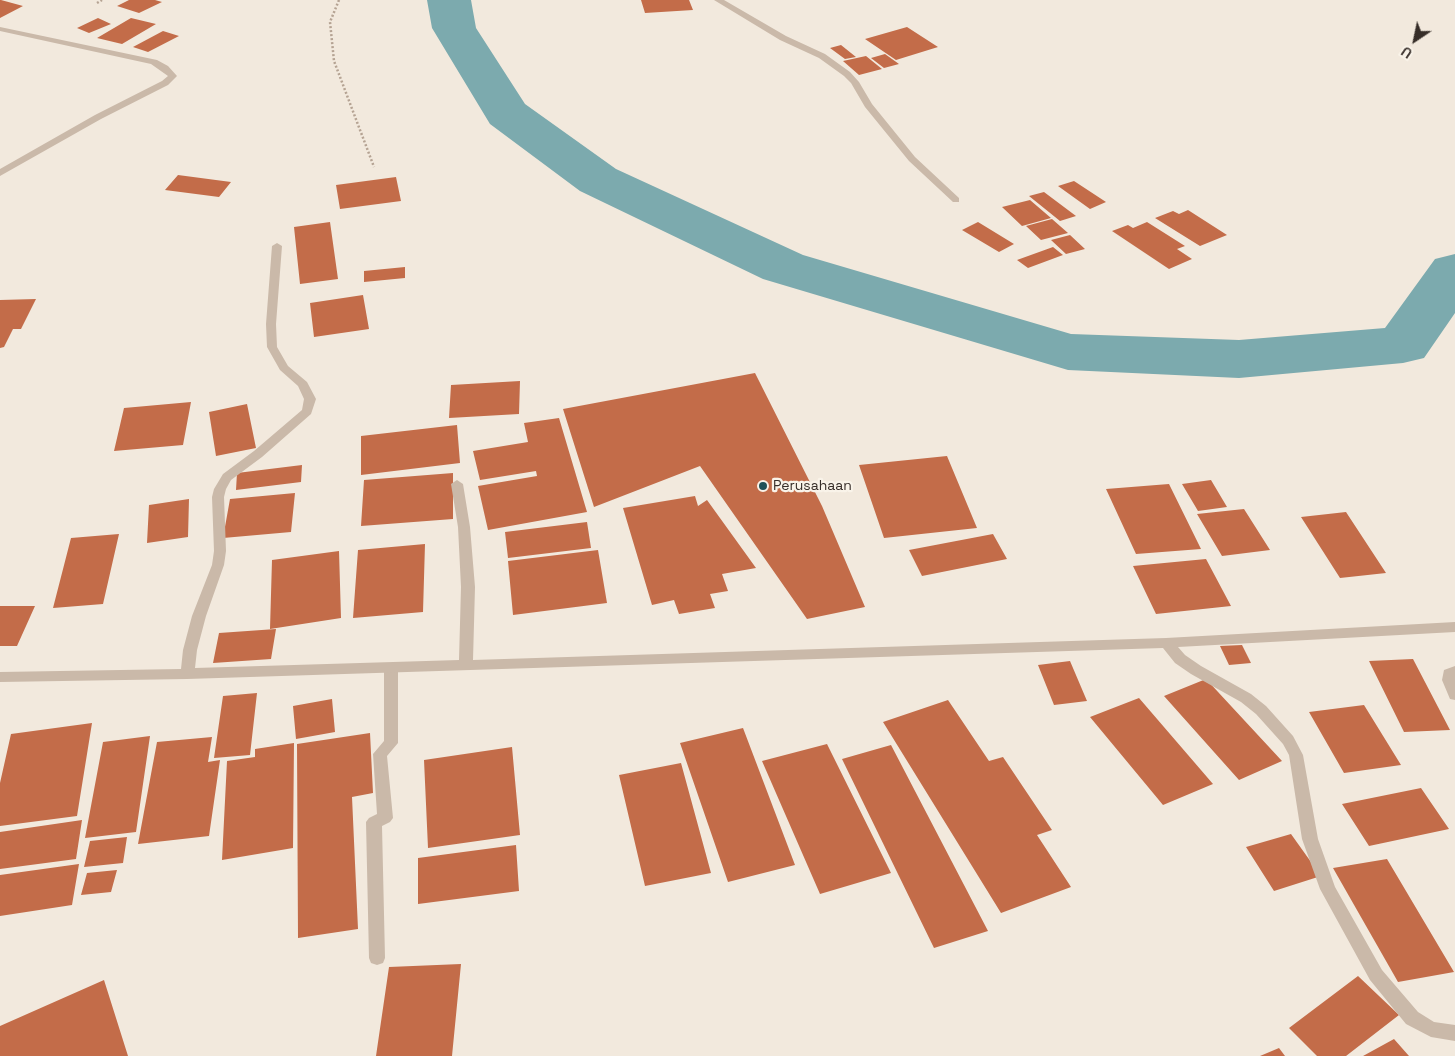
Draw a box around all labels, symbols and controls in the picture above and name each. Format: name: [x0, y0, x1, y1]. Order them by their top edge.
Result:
north arrow: [1390, 15, 1440, 65]
text: U: [1398, 42, 1416, 63]
place label: Perusahaan: [773, 478, 852, 494]
marker: Perusahaan: [757, 480, 769, 492]

